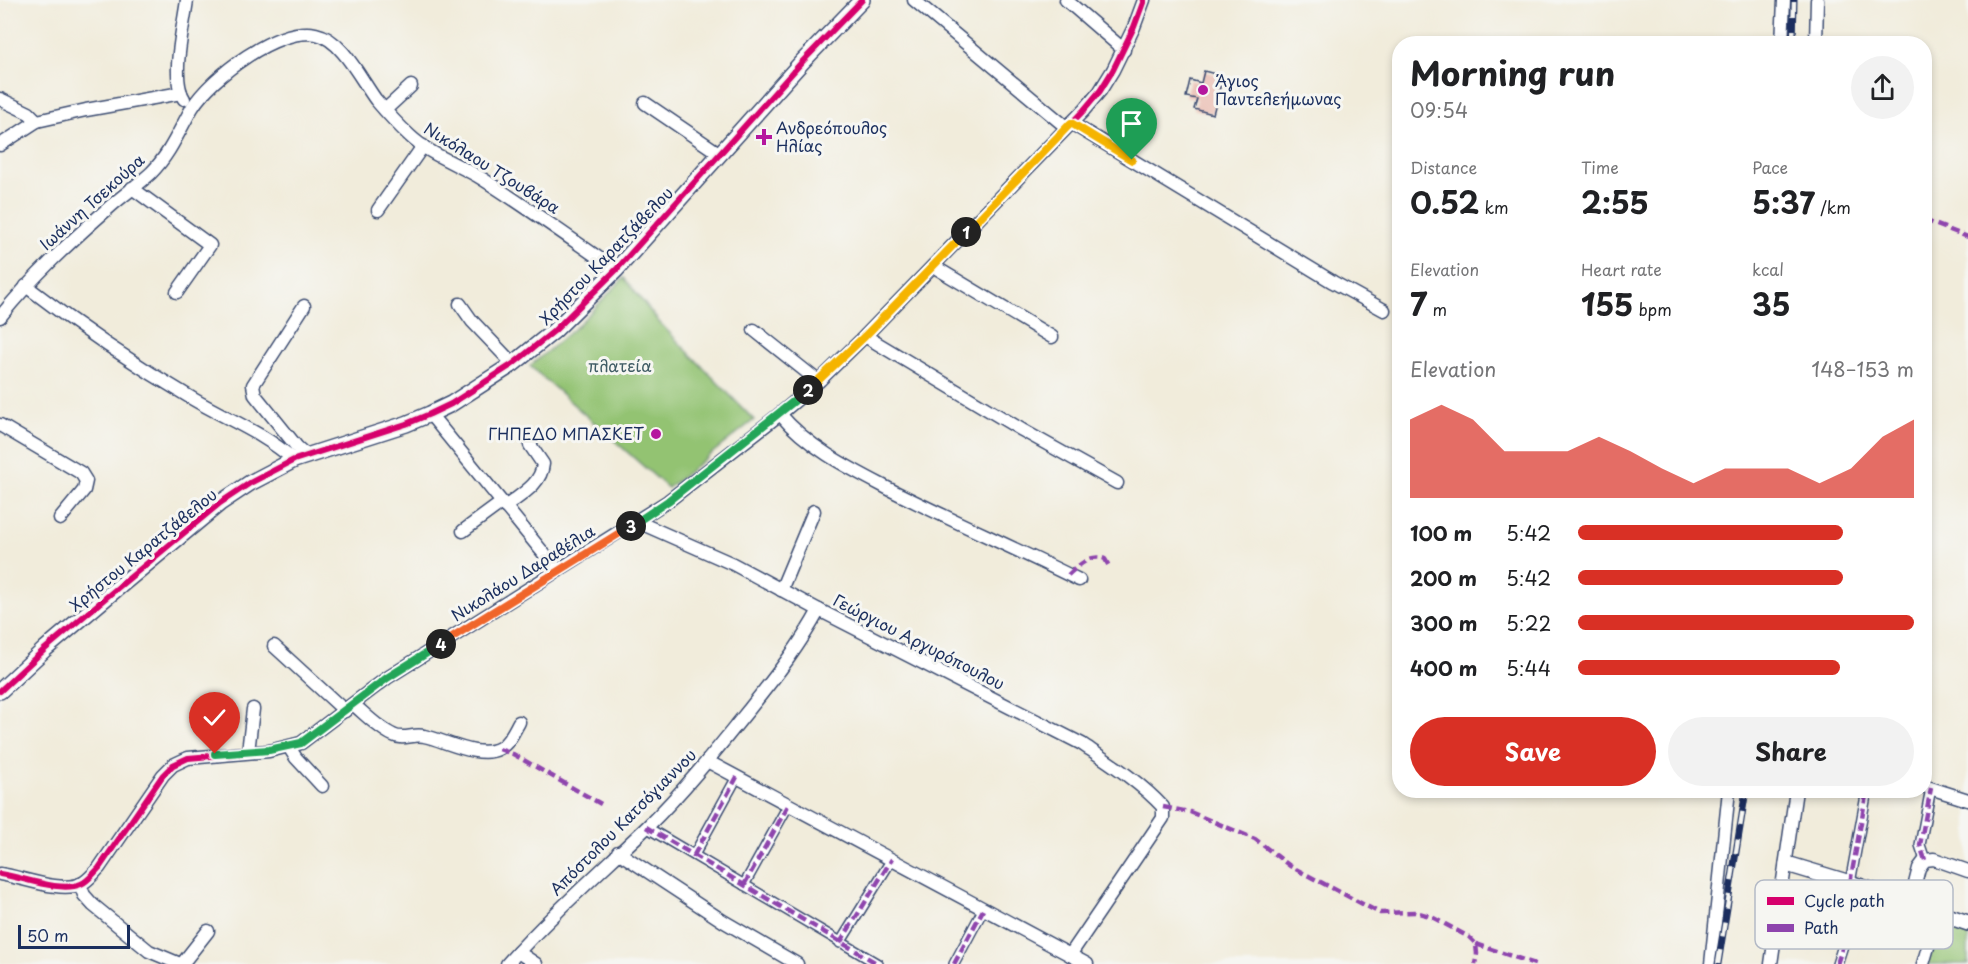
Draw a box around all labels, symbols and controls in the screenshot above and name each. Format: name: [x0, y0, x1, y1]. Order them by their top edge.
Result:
text: Morning run: [1410, 47, 1615, 97]
button: share: [1851, 56, 1914, 119]
place label: Άγιος Παντελεήμωνας: [1215, 68, 1342, 110]
marker: Άγιος Παντελεήμωνας: [1196, 83, 1210, 97]
text: 09:54: [1410, 95, 1468, 125]
pin: [1106, 98, 1157, 160]
icon: arrive: [1115, 107, 1148, 140]
place label: Ανδρεόπουλος Ηλίας: [776, 115, 887, 157]
street label: Νικόλαου Τζουβάρα: [420, 116, 565, 219]
marker: Ανδρεόπουλος Ηλίας: [757, 130, 771, 144]
street label: Ιωάννη Τσεκούρα: [33, 147, 150, 255]
text: Distance: [1410, 155, 1477, 179]
text: Time: [1581, 155, 1619, 179]
text: Pace: [1752, 155, 1788, 179]
text: 0.52: [1410, 179, 1479, 224]
text: 2:55: [1581, 179, 1649, 224]
text: 5:37: [1752, 179, 1815, 224]
street label: Χρήστου Καρατζάβελου: [533, 181, 678, 330]
text: km: [1479, 195, 1509, 219]
text: /km: [1815, 195, 1851, 219]
pin: 1: [951, 217, 981, 247]
text: 1: [962, 220, 970, 244]
text: Elevation: [1410, 257, 1479, 281]
text: Heart rate: [1581, 257, 1662, 281]
text: kcal: [1752, 257, 1784, 281]
text: 7: [1410, 281, 1427, 326]
text: 155: [1581, 281, 1633, 326]
text: 35: [1752, 281, 1791, 326]
text: m: [1427, 297, 1447, 321]
text: bpm: [1633, 297, 1672, 321]
park label: πλατεία: [588, 353, 652, 377]
text: Elevation: [1410, 354, 1496, 384]
text: 148–153 m: [1811, 354, 1914, 384]
pin: 2: [793, 375, 823, 405]
text: 2: [802, 378, 814, 402]
place label: ΓΗΠΕΔΟ ΜΠΑΣΚΕΤ: [488, 421, 644, 445]
marker: ΓΗΠΕΔΟ ΜΠΑΣΚΕΤ: [649, 427, 663, 441]
street label: Χρήστου Καρατζάβελου: [63, 482, 221, 616]
pin: 3: [616, 511, 646, 541]
text: 3: [626, 514, 636, 538]
street label: Νικολάου Δαραβέλια: [446, 518, 599, 626]
text: 100 m: [1410, 518, 1472, 548]
text: 5:42: [1506, 518, 1551, 548]
text: 200 m: [1410, 563, 1477, 593]
text: 5:42: [1506, 563, 1551, 593]
street label: Γεώργιου Αργυρόπουλου: [830, 587, 1009, 695]
text: 300 m: [1410, 608, 1478, 638]
text: 5:22: [1506, 608, 1551, 638]
pin: 4: [426, 629, 456, 659]
text: 4: [436, 632, 446, 656]
text: 400 m: [1410, 653, 1478, 683]
text: 5:44: [1506, 653, 1551, 683]
pin: [189, 692, 240, 754]
icon: check: [198, 701, 231, 734]
button: Save: [1410, 717, 1656, 786]
button: Share: [1668, 717, 1914, 786]
street label: Απόστολου Κατσόγιαννου: [543, 742, 701, 900]
legend: [1755, 880, 1953, 949]
text: Cycle path: [1804, 888, 1885, 912]
text: Path: [1804, 915, 1839, 939]
scale bar: [18, 922, 130, 950]
text: 50 m: [27, 923, 68, 947]

